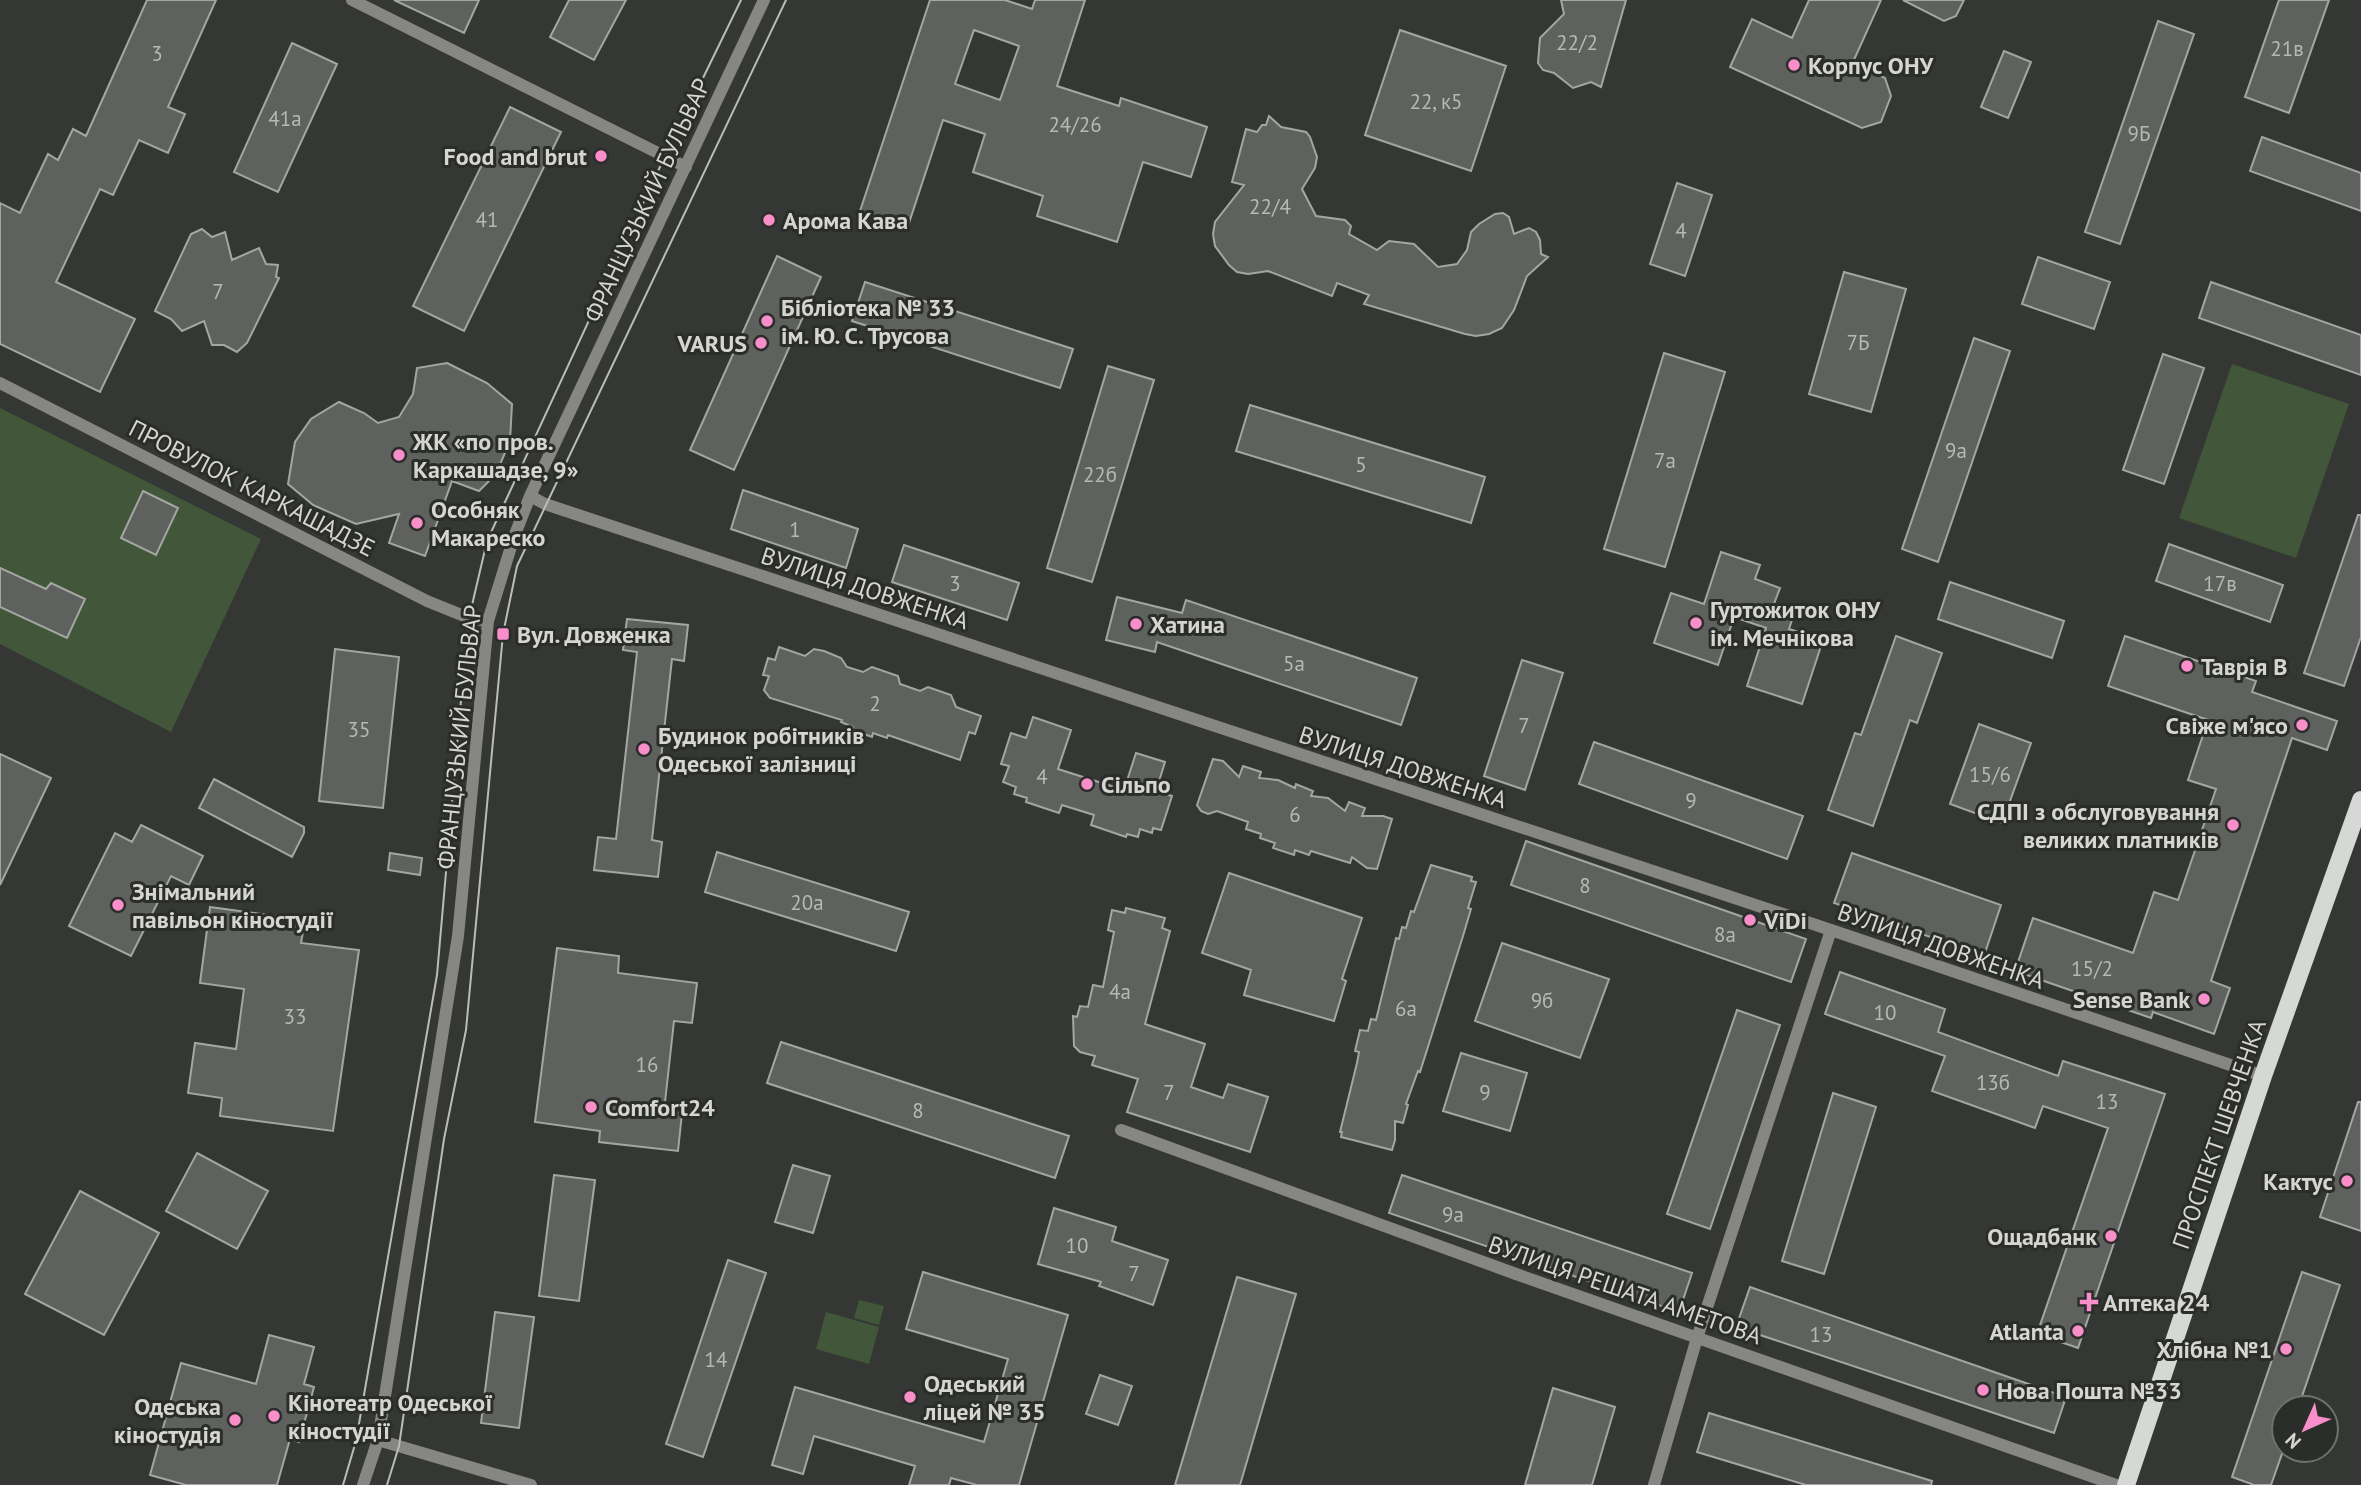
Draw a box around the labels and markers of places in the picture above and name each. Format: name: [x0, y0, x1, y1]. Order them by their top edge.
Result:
place label: Корпус ОНУ: [1808, 50, 1934, 81]
marker: Корпус ОНУ: [1786, 57, 1802, 73]
place label: Food and brut: [443, 141, 588, 172]
marker: Food and brut: [593, 148, 609, 164]
place label: Арома Кава: [783, 205, 908, 236]
marker: Арома Кава: [761, 212, 777, 228]
place label: Бібліотека № 33 ім. Ю. С. Трусова: [781, 292, 955, 351]
marker: Бібліотека № 33 ім. Ю. С. Трусова: [759, 313, 775, 329]
place label: VARUS: [676, 328, 747, 359]
marker: VARUS: [753, 335, 769, 351]
place label: ЖК «по пров. Каркашадзе, 9»: [412, 426, 579, 485]
marker: ЖК «по пров. Каркашадзе, 9»: [391, 447, 407, 463]
place label: Особняк Макареско: [431, 494, 546, 553]
marker: Особняк Макареско: [409, 515, 425, 531]
place label: Гуртожиток ОНУ ім. Мечнікова: [1710, 594, 1881, 653]
place label: Хатина: [1150, 609, 1225, 640]
marker: Гуртожиток ОНУ ім. Мечнікова: [1688, 615, 1704, 631]
marker: Хатина: [1128, 616, 1144, 632]
place label: Вул. Довженка: [517, 619, 671, 650]
marker: Вул. Довженка: [495, 626, 511, 642]
place label: Таврія В: [2201, 651, 2288, 682]
marker: Таврія В: [2179, 658, 2195, 674]
place label: Свіже м'ясо: [2166, 710, 2288, 741]
marker: Свіже м'ясо: [2294, 717, 2310, 733]
place label: Будинок робітників Одеської залізниці: [658, 720, 864, 779]
marker: Будинок робітників Одеської залізниці: [636, 741, 652, 757]
place label: Сільпо: [1101, 769, 1171, 800]
marker: Сільпо: [1079, 776, 1095, 792]
place label: СДПІ з обслуговування великих платників: [1977, 796, 2219, 855]
marker: СДПІ з обслуговування великих платників: [2225, 817, 2241, 833]
place label: Знімальний павільон кіностудії: [132, 876, 334, 935]
marker: Знімальний павільон кіностудії: [110, 897, 126, 913]
place label: ViDi: [1763, 905, 1807, 936]
marker: ViDi: [1742, 912, 1758, 928]
place label: Sense Bank: [2073, 984, 2190, 1015]
marker: Sense Bank: [2196, 991, 2212, 1007]
place label: Comfort24: [605, 1092, 715, 1123]
marker: Comfort24: [583, 1099, 599, 1115]
place label: Кактус: [2263, 1166, 2333, 1197]
marker: Кактус: [2339, 1173, 2355, 1189]
place label: Ощадбанк: [1987, 1221, 2097, 1252]
marker: Ощадбанк: [2103, 1228, 2119, 1244]
place label: Аптека 24: [2103, 1287, 2210, 1318]
marker: Аптека 24: [2081, 1294, 2097, 1310]
place label: Atlanta: [1989, 1316, 2064, 1347]
marker: Atlanta: [2070, 1323, 2086, 1339]
place label: Хлібна №1: [2156, 1334, 2272, 1365]
marker: Хлібна №1: [2278, 1341, 2294, 1357]
place label: Одеський ліцей № 35: [923, 1368, 1046, 1427]
place label: Нова Пошта №33: [1997, 1375, 2182, 1406]
marker: Нова Пошта №33: [1975, 1382, 1991, 1398]
place label: Кінотеатр Одеської кіностудії: [288, 1387, 493, 1446]
marker: Одеський ліцей № 35: [902, 1389, 918, 1405]
place label: Одеська кіностудія: [114, 1391, 221, 1450]
marker: Кінотеатр Одеської кіностудії: [266, 1408, 282, 1424]
marker: Одеська кіностудія: [227, 1412, 243, 1428]

